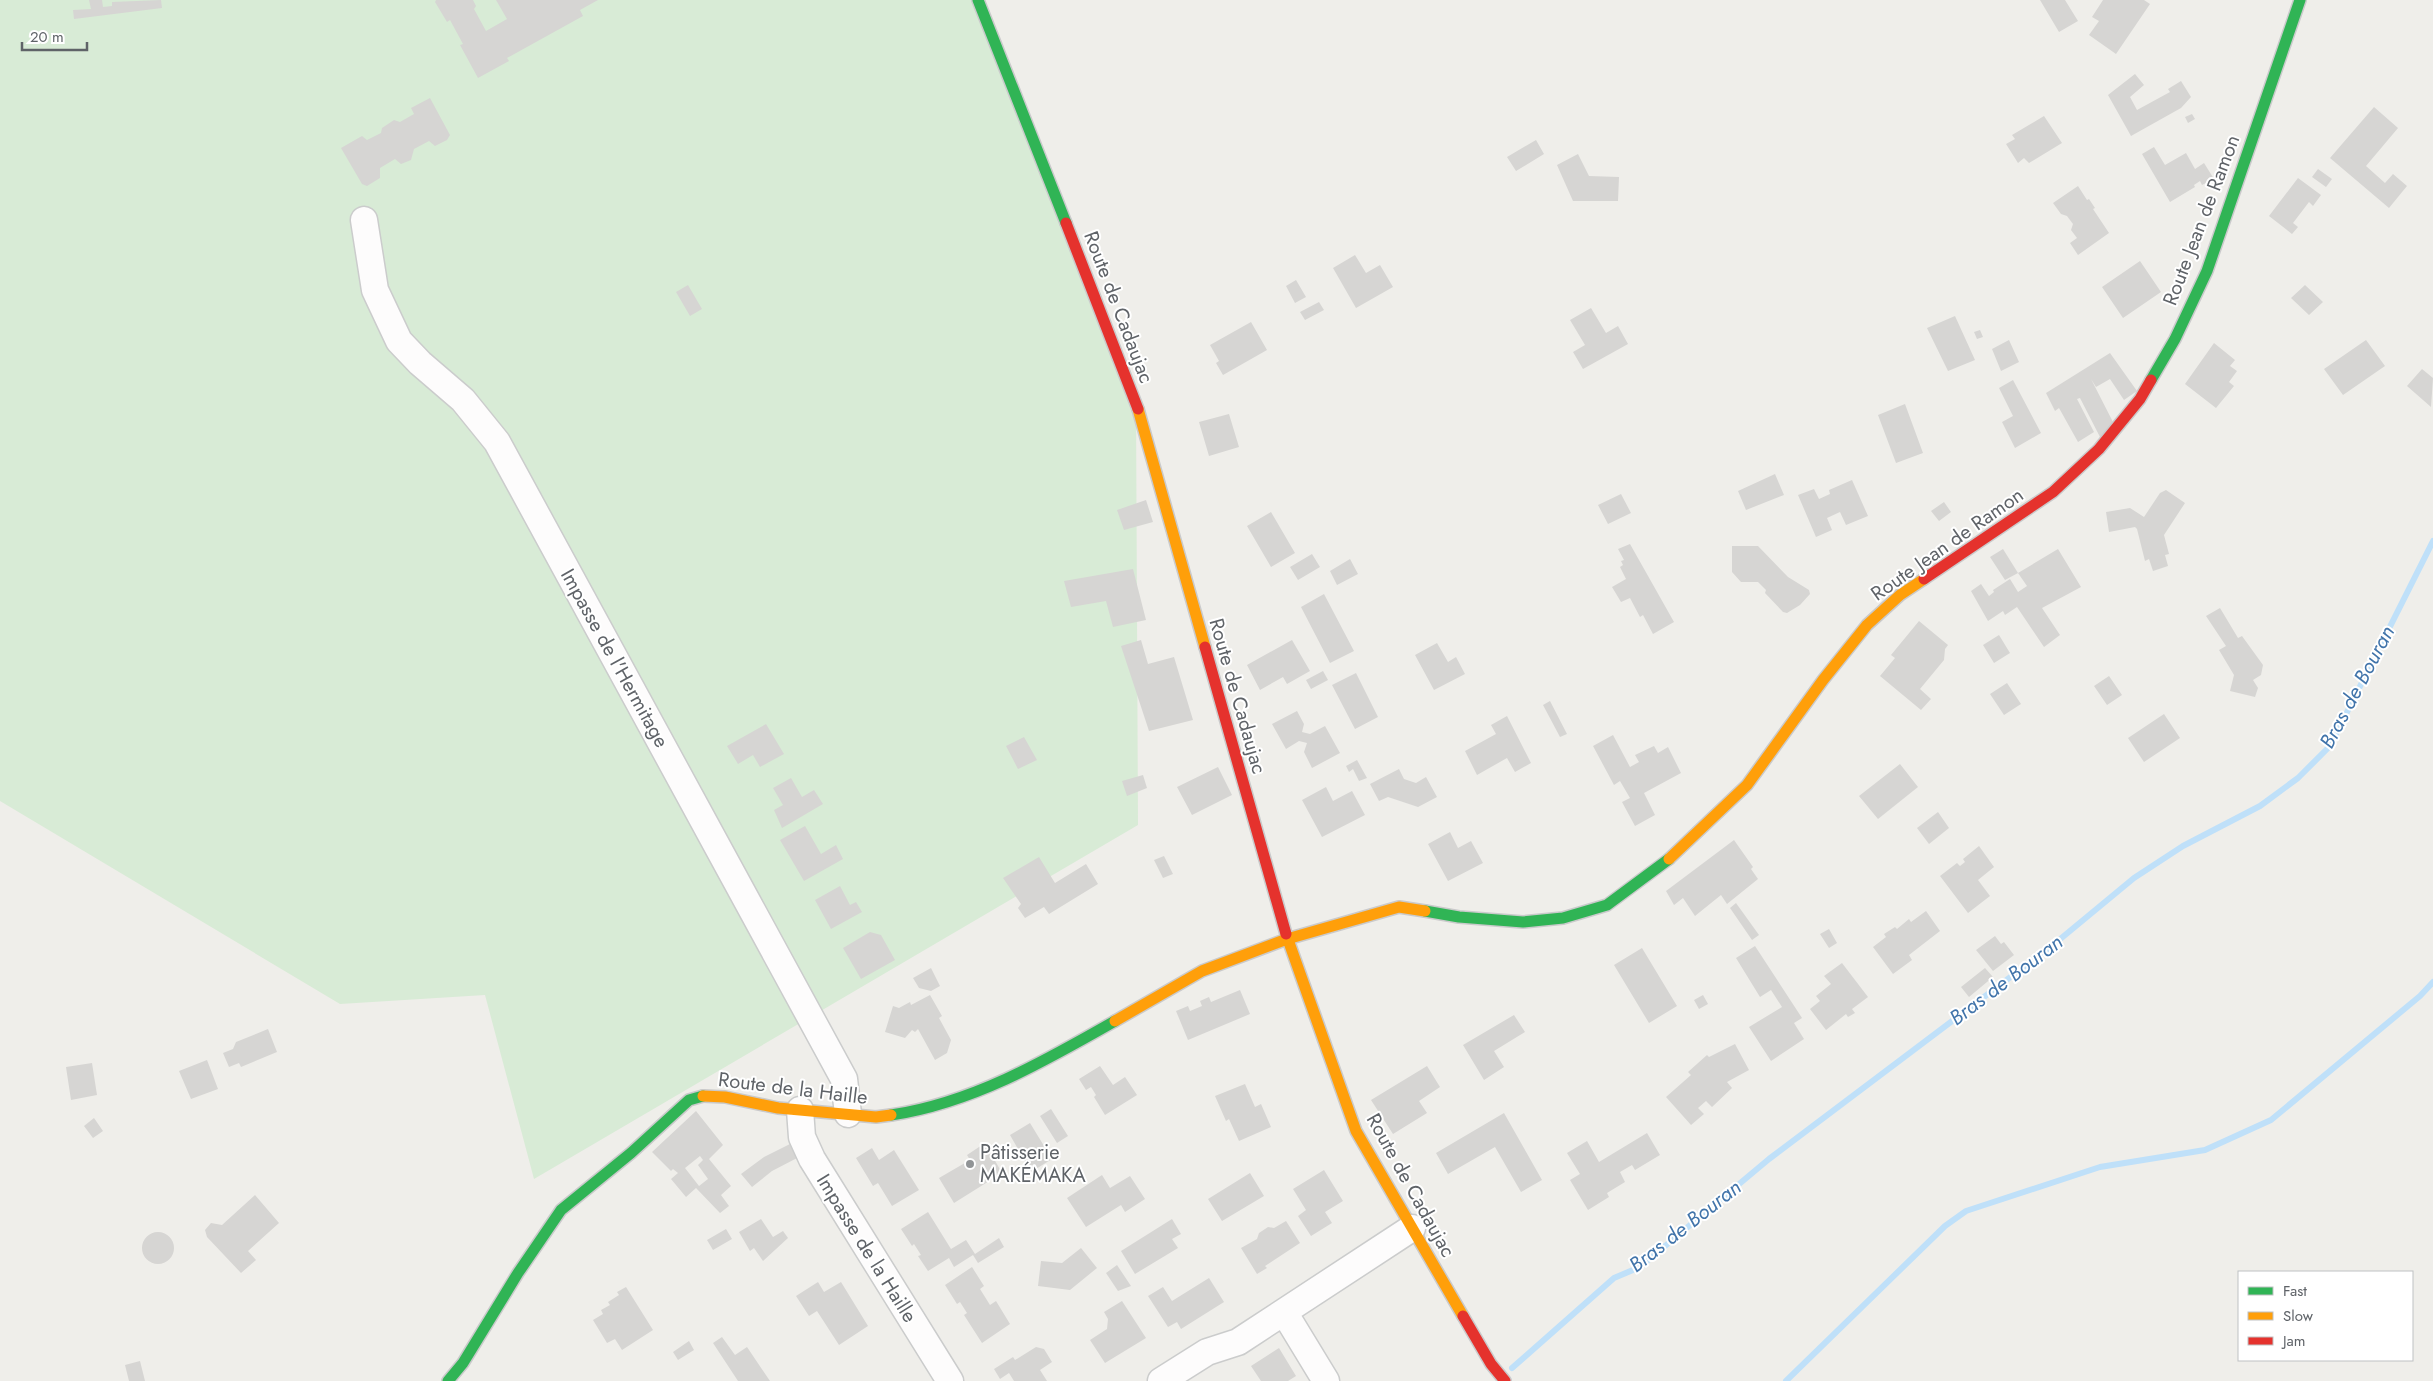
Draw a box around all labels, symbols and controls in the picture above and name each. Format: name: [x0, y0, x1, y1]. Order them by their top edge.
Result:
scale bar: [22, 20, 88, 52]
text: 20 m: [30, 26, 64, 48]
street label: Route Jean de Ramon: [2156, 131, 2247, 310]
street label: Route de Cadaujac: [1076, 227, 1161, 387]
street label: Route Jean de Ramon: [1865, 481, 2030, 608]
street label: Impasse de l'Hermitage: [553, 564, 676, 753]
street label: Route de Cadaujac: [1201, 615, 1274, 777]
water label: Bras de Bouran: [2312, 620, 2402, 754]
water label: Bras de Bouran: [1943, 927, 2069, 1033]
street label: Route de la Haille: [717, 1065, 869, 1112]
street label: Route de Cadaujac: [1359, 1108, 1462, 1262]
place label: Pâtisserie MAKÉMAKA: [980, 1138, 1086, 1190]
marker: Pâtisserie MAKÉMAKA: [964, 1158, 976, 1170]
street label: Impasse de la Haille: [809, 1168, 924, 1328]
water label: Bras de Bouran: [1622, 1172, 1748, 1280]
legend: [2238, 1271, 2413, 1361]
text: Fast: [2283, 1280, 2307, 1302]
text: Slow: [2283, 1305, 2314, 1327]
text: Jam: [2281, 1330, 2306, 1352]

